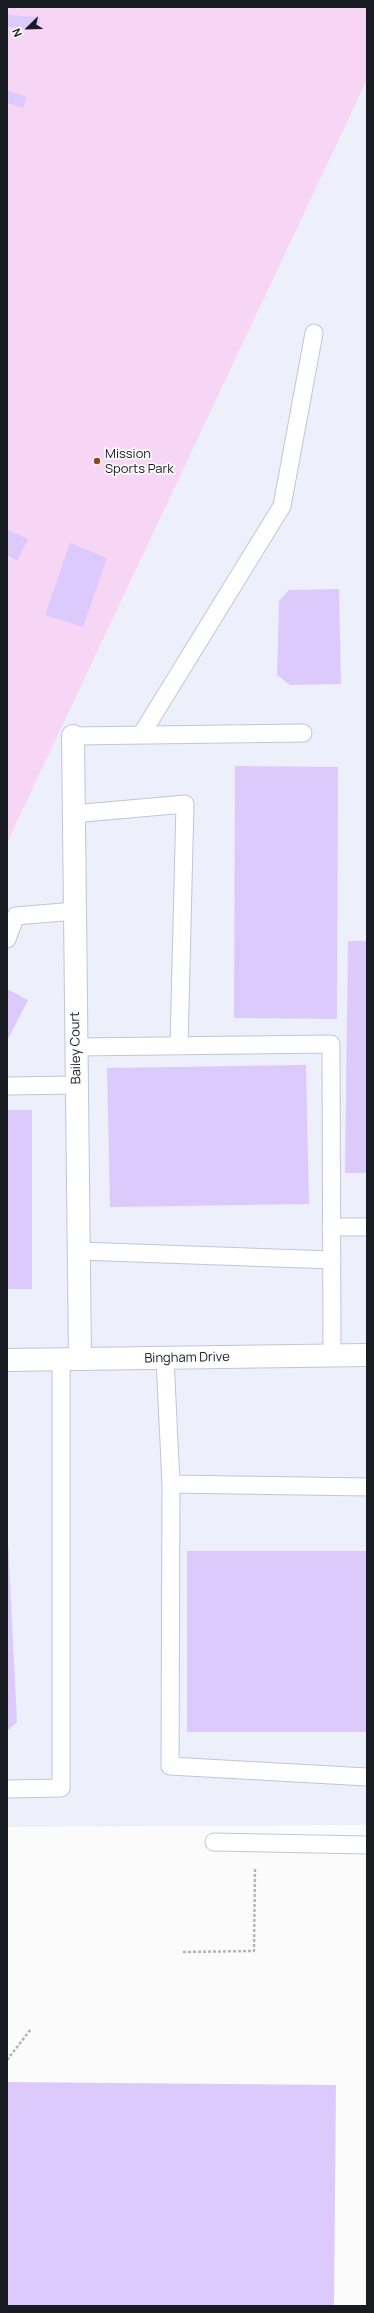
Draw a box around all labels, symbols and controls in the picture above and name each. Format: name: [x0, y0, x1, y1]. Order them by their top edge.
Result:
north arrow: [8, 8, 48, 48]
text: N: [8, 26, 25, 39]
place label: Mission Sports Park: [105, 446, 174, 477]
marker: Mission Sports Park: [92, 456, 102, 466]
street label: Bailey Court: [68, 1011, 84, 1085]
street label: Bingham Drive: [144, 1349, 230, 1367]

